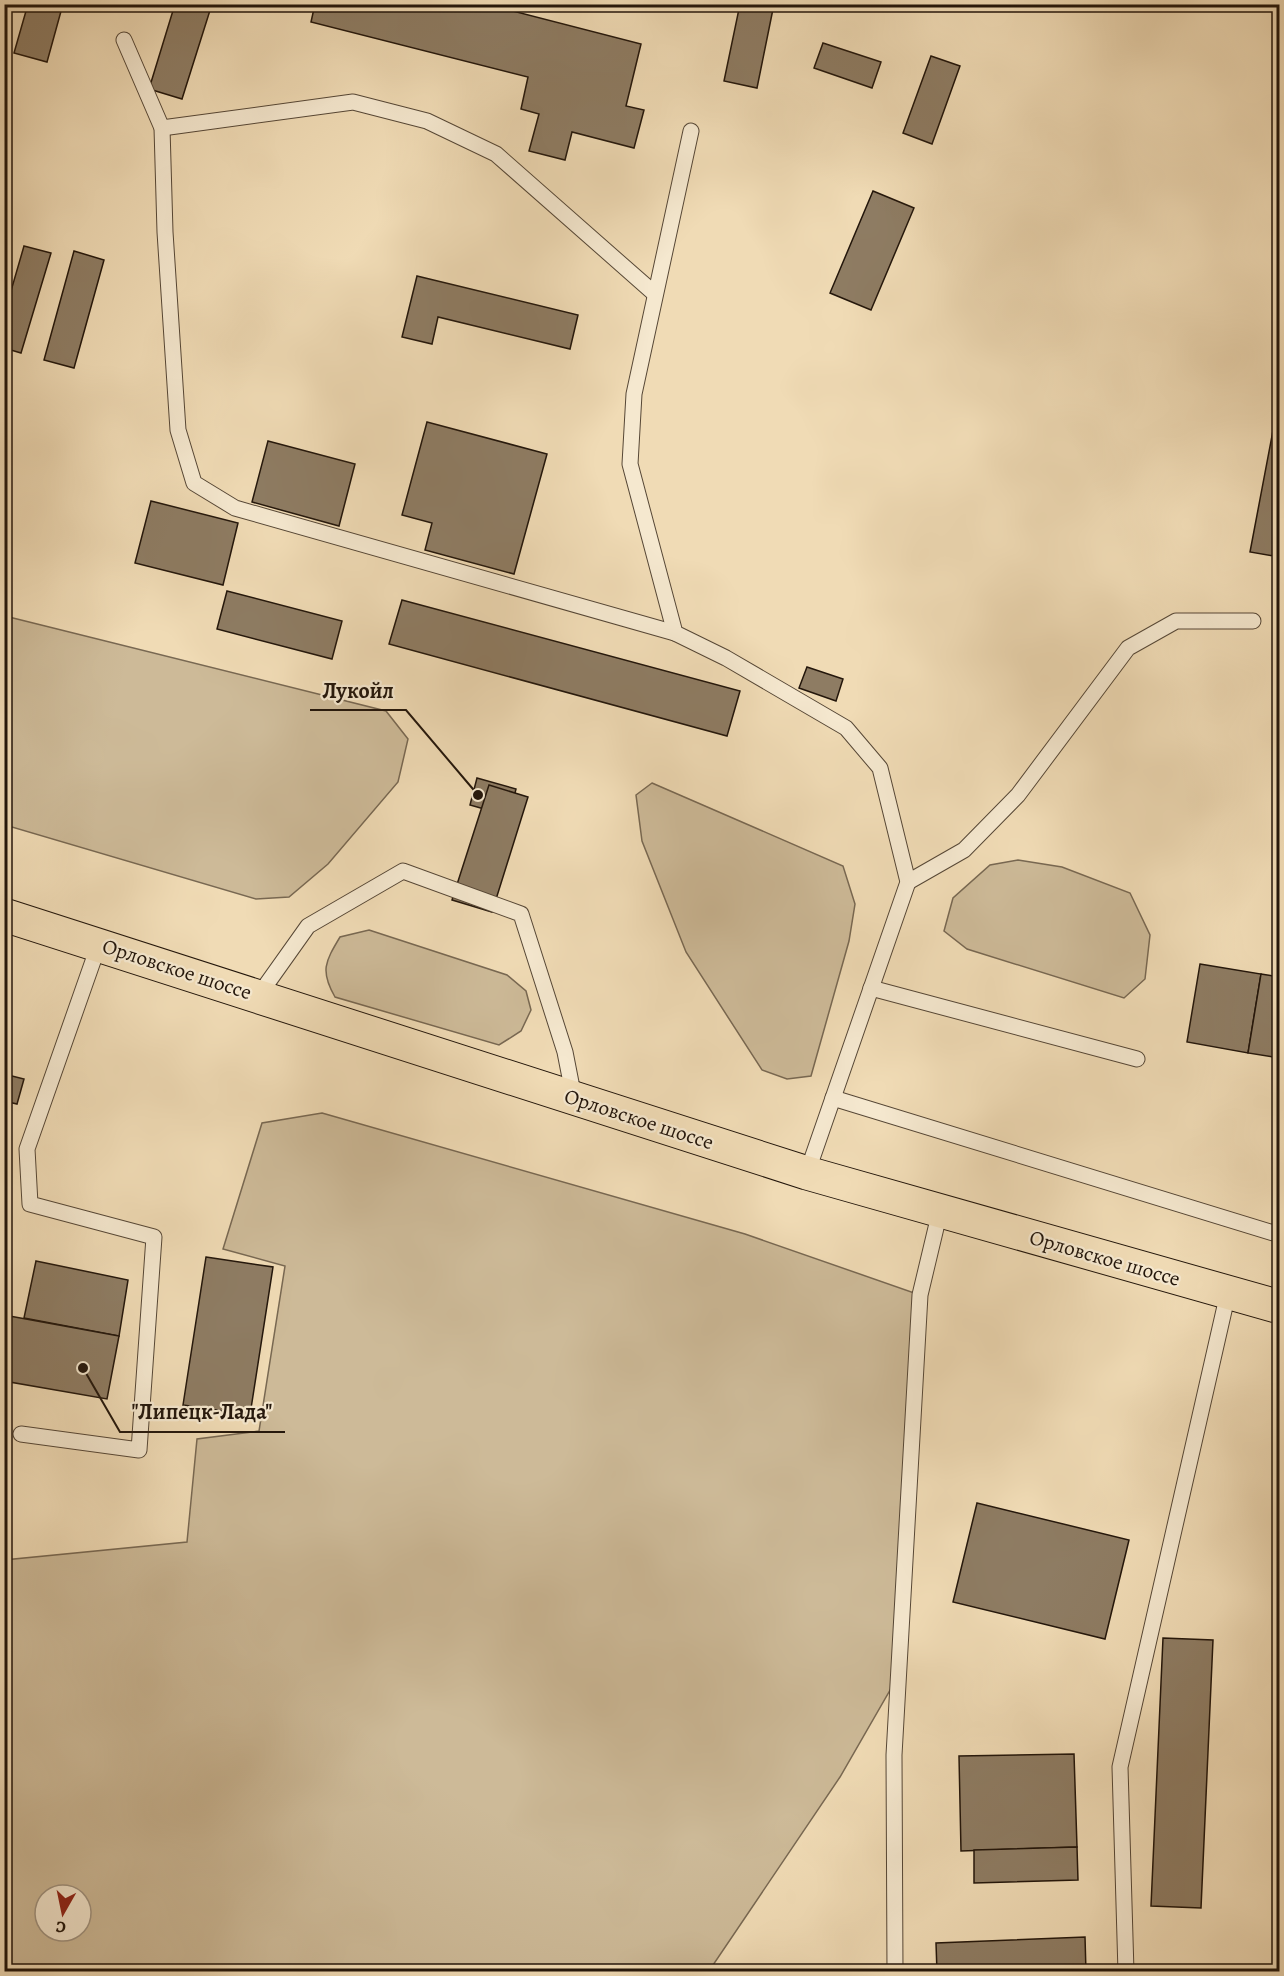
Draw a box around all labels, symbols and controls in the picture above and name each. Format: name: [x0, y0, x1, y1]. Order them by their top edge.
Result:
callout: Лукойл: [310, 670, 406, 710]
text: Лукойл: [322, 676, 394, 706]
street label: Орловское шоссе: [99, 932, 255, 1006]
street label: Орловское шоссе: [561, 1082, 717, 1156]
street label: Орловское шоссе: [1026, 1223, 1184, 1293]
callout: "Липецк-Лада": [120, 1392, 285, 1432]
text: "Липецк-Лада": [132, 1397, 272, 1427]
north arrow: [33, 1883, 93, 1943]
text: С: [54, 1915, 67, 1938]

